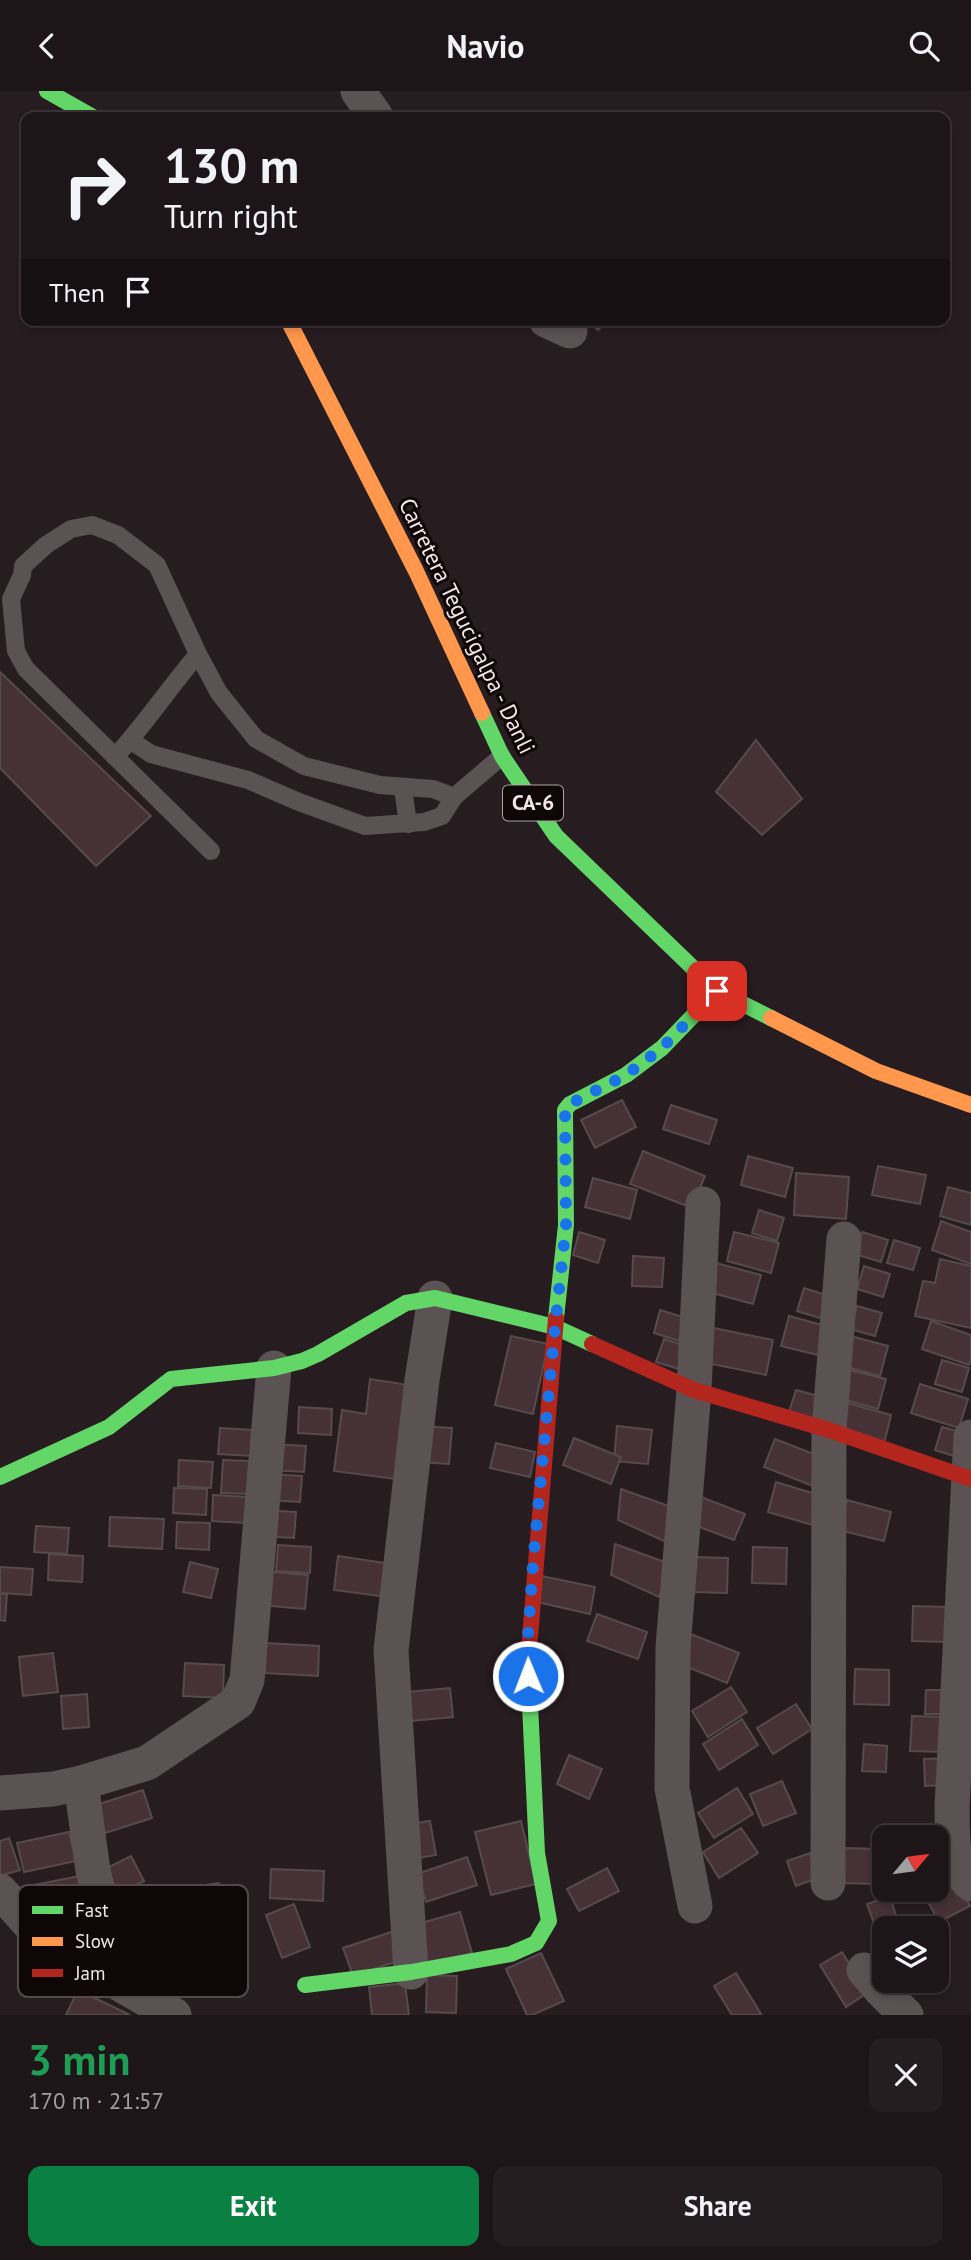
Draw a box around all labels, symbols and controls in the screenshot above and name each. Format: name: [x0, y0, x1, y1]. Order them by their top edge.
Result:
text: Navio: [447, 25, 524, 67]
icon: back: [28, 27, 66, 65]
icon: search: [905, 27, 943, 65]
text: 130 m: [164, 133, 299, 197]
icon: right: [49, 140, 140, 231]
text: Turn right: [164, 195, 298, 237]
icon: arrive: [119, 273, 157, 311]
text: Then: [49, 276, 105, 309]
street label: Carretera Tegucigalpa - Danli: [393, 493, 542, 758]
road number: CA-6: [503, 785, 563, 821]
pin: [687, 961, 747, 1021]
icon: arrive: [698, 972, 736, 1010]
position arrow: [491, 1639, 565, 1713]
north arrow: [872, 1825, 948, 1902]
map controls: [872, 1825, 949, 1993]
legend: [18, 1885, 248, 1997]
text: Fast: [75, 1898, 109, 1922]
button: layers: [872, 1916, 949, 1993]
text: Slow: [75, 1929, 115, 1953]
text: Jam: [74, 1961, 105, 1985]
text: 3 min: [28, 2032, 130, 2087]
button: close: [869, 2038, 943, 2112]
text: 170 m · 21:57: [28, 2086, 164, 2115]
button: Exit: [28, 2166, 479, 2246]
button: Share: [493, 2166, 943, 2246]

